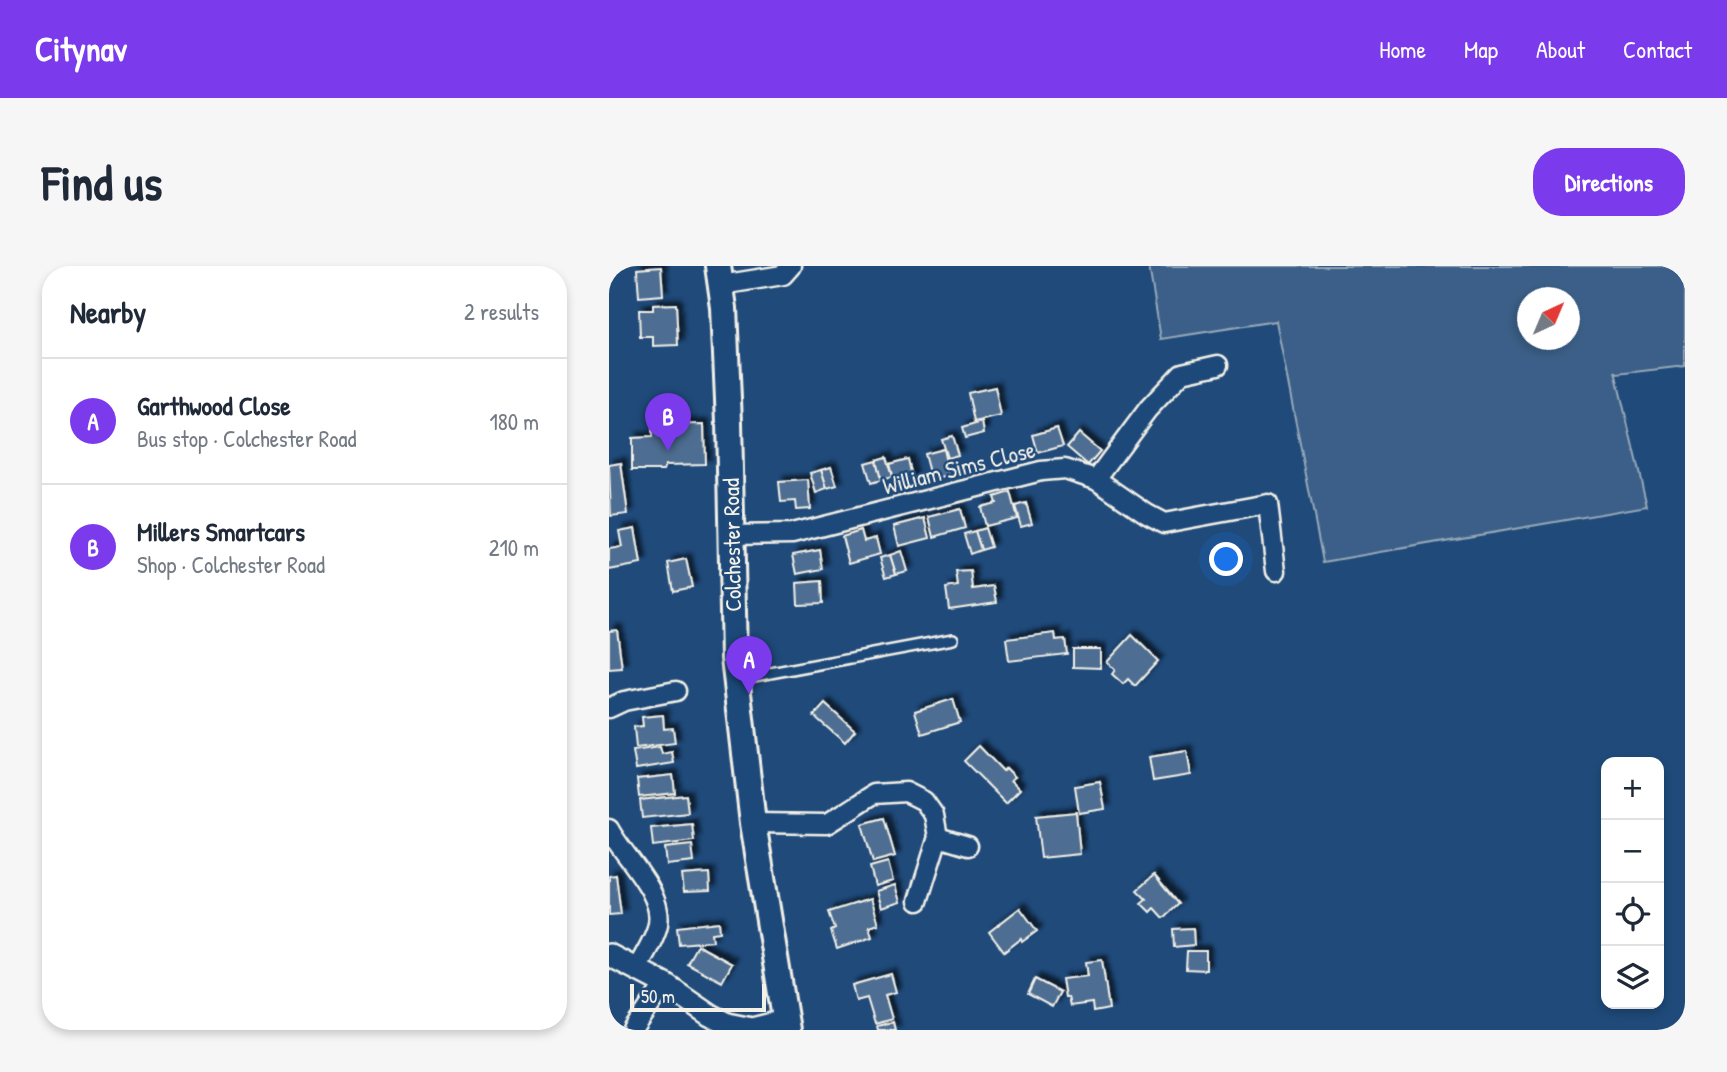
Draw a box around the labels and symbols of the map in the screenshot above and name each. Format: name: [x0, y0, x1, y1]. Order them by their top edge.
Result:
north arrow: [1517, 287, 1580, 350]
pin: B: [645, 393, 691, 451]
street label: William Sims Close: [880, 434, 1038, 501]
street label: Colchester Road: [715, 478, 748, 612]
your location: [1209, 542, 1243, 576]
pin: A: [726, 636, 772, 694]
scale bar: [630, 981, 767, 1013]

